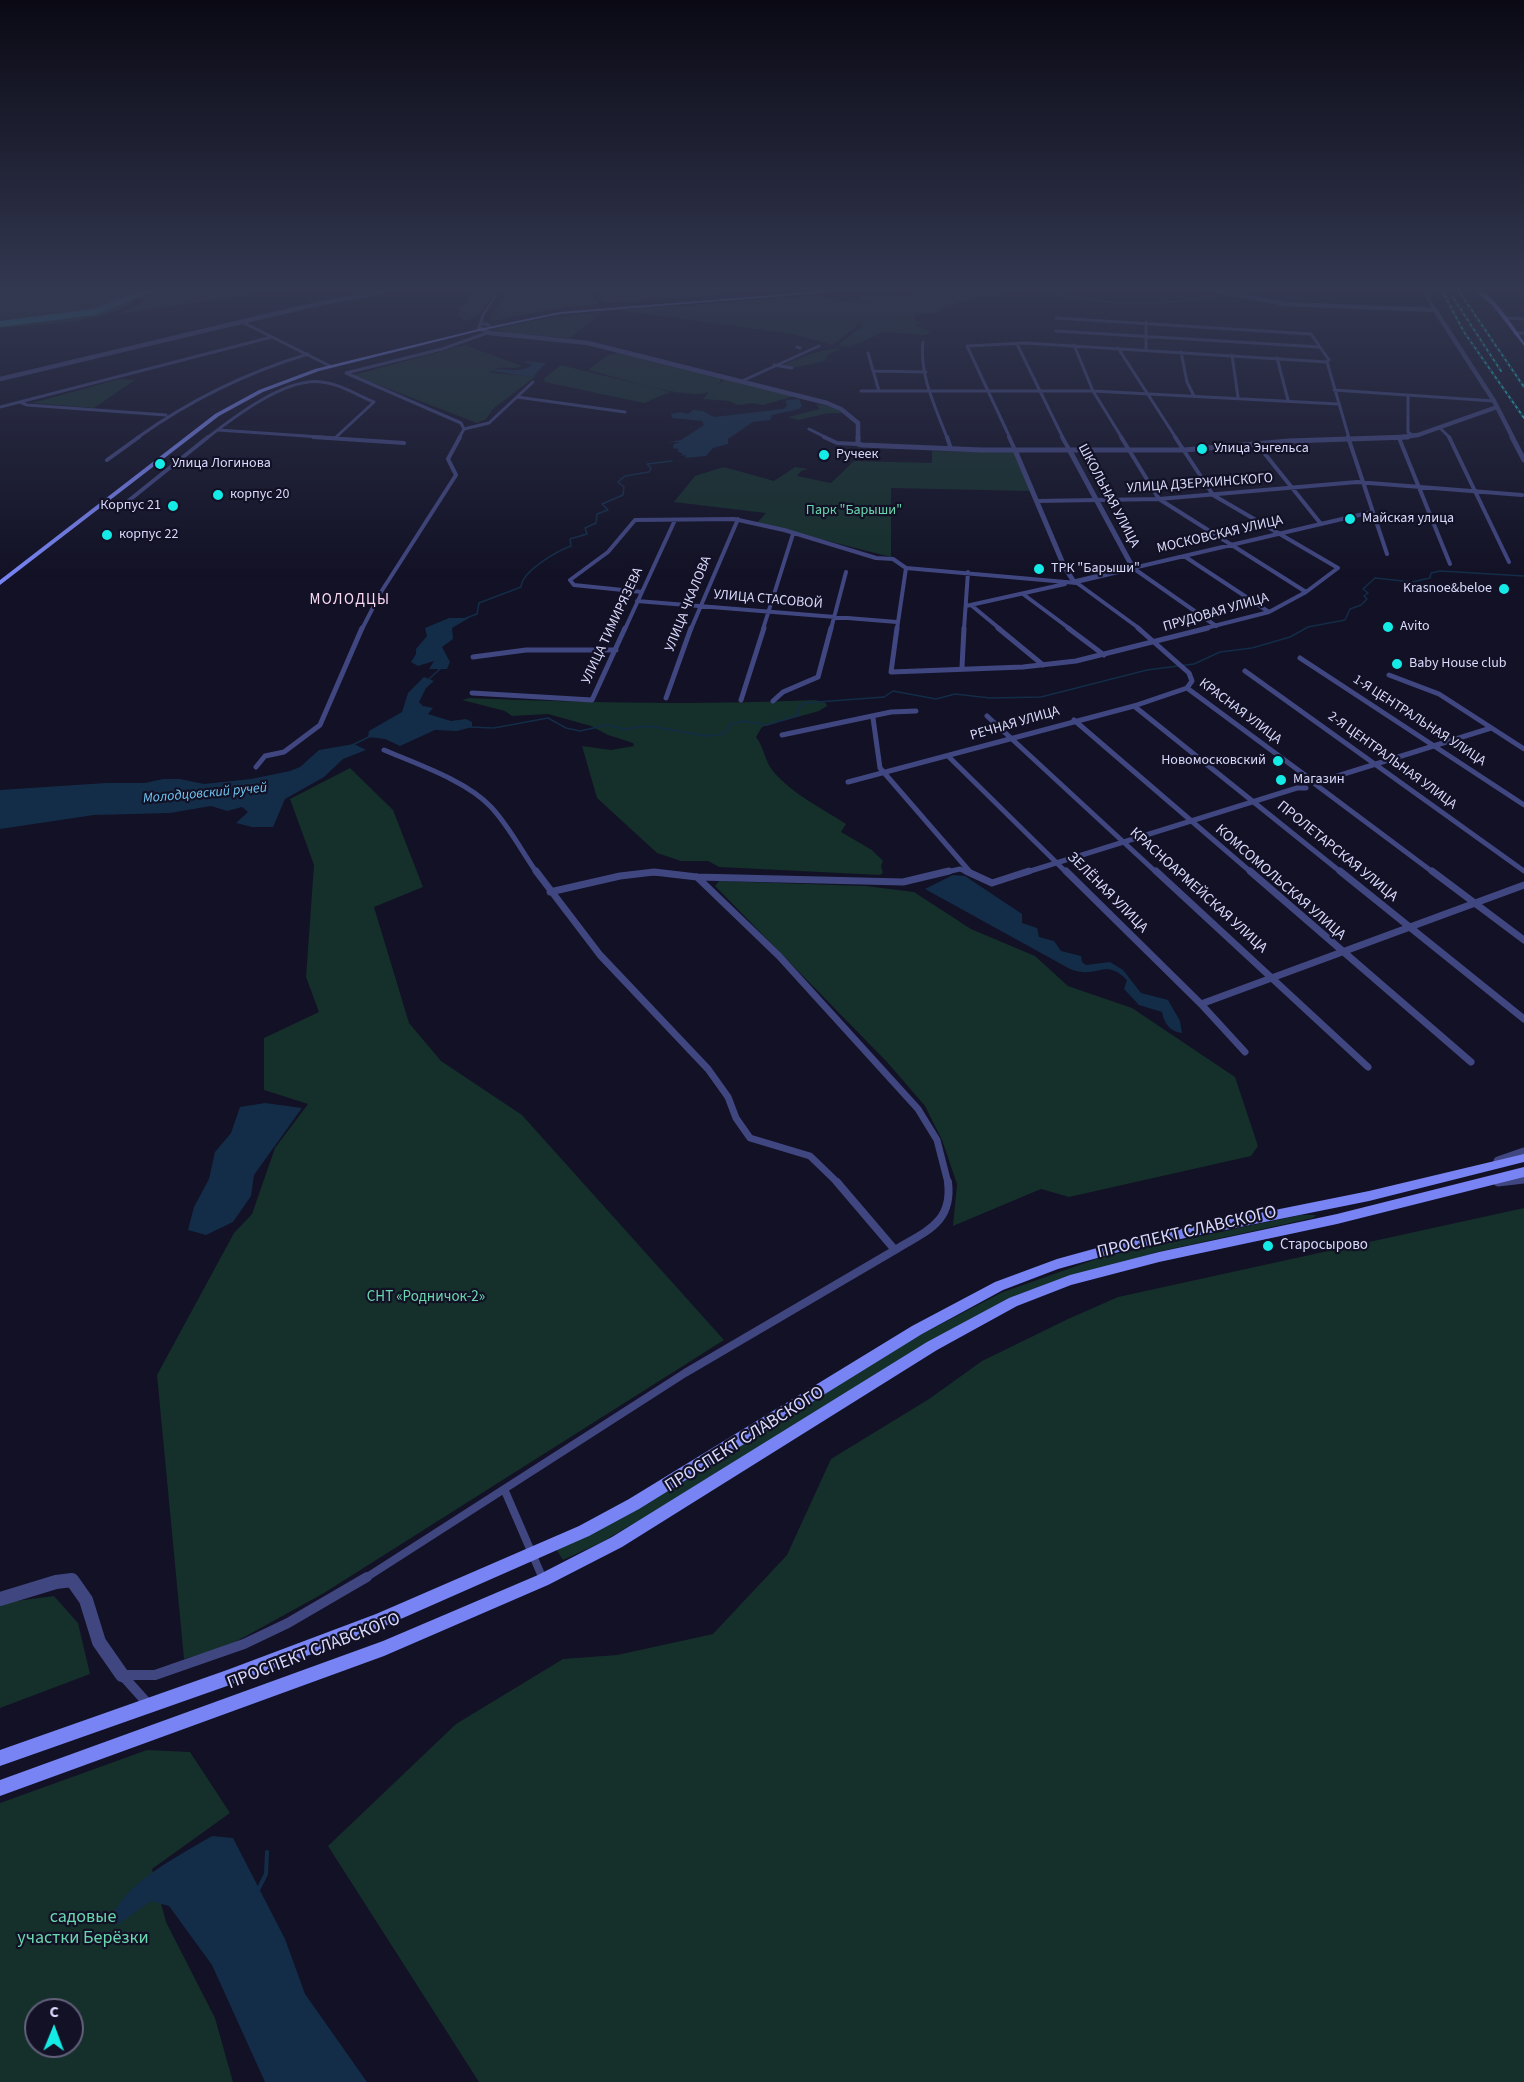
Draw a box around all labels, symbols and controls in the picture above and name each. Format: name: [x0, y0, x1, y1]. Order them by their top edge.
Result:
street label: ШКОЛЬНАЯ УЛИЦА: [1074, 441, 1142, 551]
place label: Улица Энгельса: [1214, 441, 1309, 457]
marker: Улица Энгельса: [1195, 442, 1209, 456]
place label: Ручеек: [836, 447, 878, 463]
marker: Ручеек: [817, 448, 831, 462]
place label: Улица Логинова: [172, 456, 271, 472]
marker: Улица Логинова: [153, 457, 167, 471]
street label: УЛИЦА ДЗЕРЖИНСКОГО: [1126, 471, 1274, 497]
place label: корпус 20: [230, 487, 289, 503]
marker: корпус 20: [211, 488, 225, 502]
place label: Корпус 21: [100, 498, 161, 514]
marker: Корпус 21: [166, 499, 180, 513]
park label: Парк "Барыши": [806, 503, 902, 519]
place label: Майская улица: [1362, 511, 1454, 527]
street label: МОСКОВСКАЯ УЛИЦА: [1155, 512, 1285, 558]
marker: Майская улица: [1343, 512, 1357, 526]
place label: корпус 22: [119, 527, 178, 543]
marker: корпус 22: [100, 528, 114, 542]
street label: УЛИЦА ЧКАЛОВА: [662, 554, 716, 654]
place label: ТРК "Барыши": [1051, 561, 1140, 577]
marker: ТРК "Барыши": [1032, 562, 1046, 576]
street label: УЛИЦА ТИМИРЯЗЕВА: [579, 565, 647, 687]
place label: Krasnoe&beloe: [1403, 581, 1492, 597]
marker: Krasnoe&beloe: [1497, 582, 1511, 596]
street label: УЛИЦА СТАСОВОЙ: [713, 587, 823, 613]
street label: ПРУДОВАЯ УЛИЦА: [1161, 590, 1271, 636]
district label: МОЛОДЦЫ: [309, 592, 391, 610]
place label: Avito: [1400, 619, 1430, 635]
marker: Avito: [1381, 620, 1395, 634]
place label: Baby House club: [1409, 656, 1507, 672]
marker: Baby House club: [1390, 657, 1404, 671]
street label: 1-Я ЦЕНТРАЛЬНАЯ УЛИЦА: [1349, 672, 1489, 770]
street label: КРАСНАЯ УЛИЦА: [1195, 675, 1285, 749]
street label: РЕЧНАЯ УЛИЦА: [968, 703, 1062, 745]
street label: 2-Я ЦЕНТРАЛЬНАЯ УЛИЦА: [1324, 709, 1460, 813]
place label: Новомосковский: [1161, 753, 1266, 769]
marker: Новомосковский: [1271, 754, 1285, 768]
place label: Магазин: [1293, 772, 1345, 788]
marker: Магазин: [1274, 773, 1288, 787]
water label: Молодцовский ручей: [142, 780, 268, 808]
street label: ПРОЛЕТАРСКАЯ УЛИЦА: [1273, 798, 1401, 906]
street label: КОМСОМОЛЬСКАЯ УЛИЦА: [1211, 821, 1349, 945]
street label: КРАСНОАРМЕЙСКАЯ УЛИЦА: [1126, 824, 1270, 958]
street label: ЗЕЛЁНАЯ УЛИЦА: [1063, 849, 1151, 937]
street label: ПРОСПЕКТ СЛАВСКОГО: [1095, 1202, 1279, 1264]
place label: Старосырово: [1280, 1237, 1368, 1255]
marker: Старосырово: [1261, 1239, 1275, 1253]
park label: СНТ «Родничок-2»: [367, 1289, 485, 1307]
street label: ПРОСПЕКТ СЛАВСКОГО: [661, 1382, 829, 1498]
street label: ПРОСПЕКТ СЛАВСКОГО: [224, 1609, 404, 1695]
park label: садовые участки Берёзки: [17, 1907, 149, 1950]
north arrow: [24, 1998, 84, 2058]
text: С: [49, 2001, 59, 2023]

